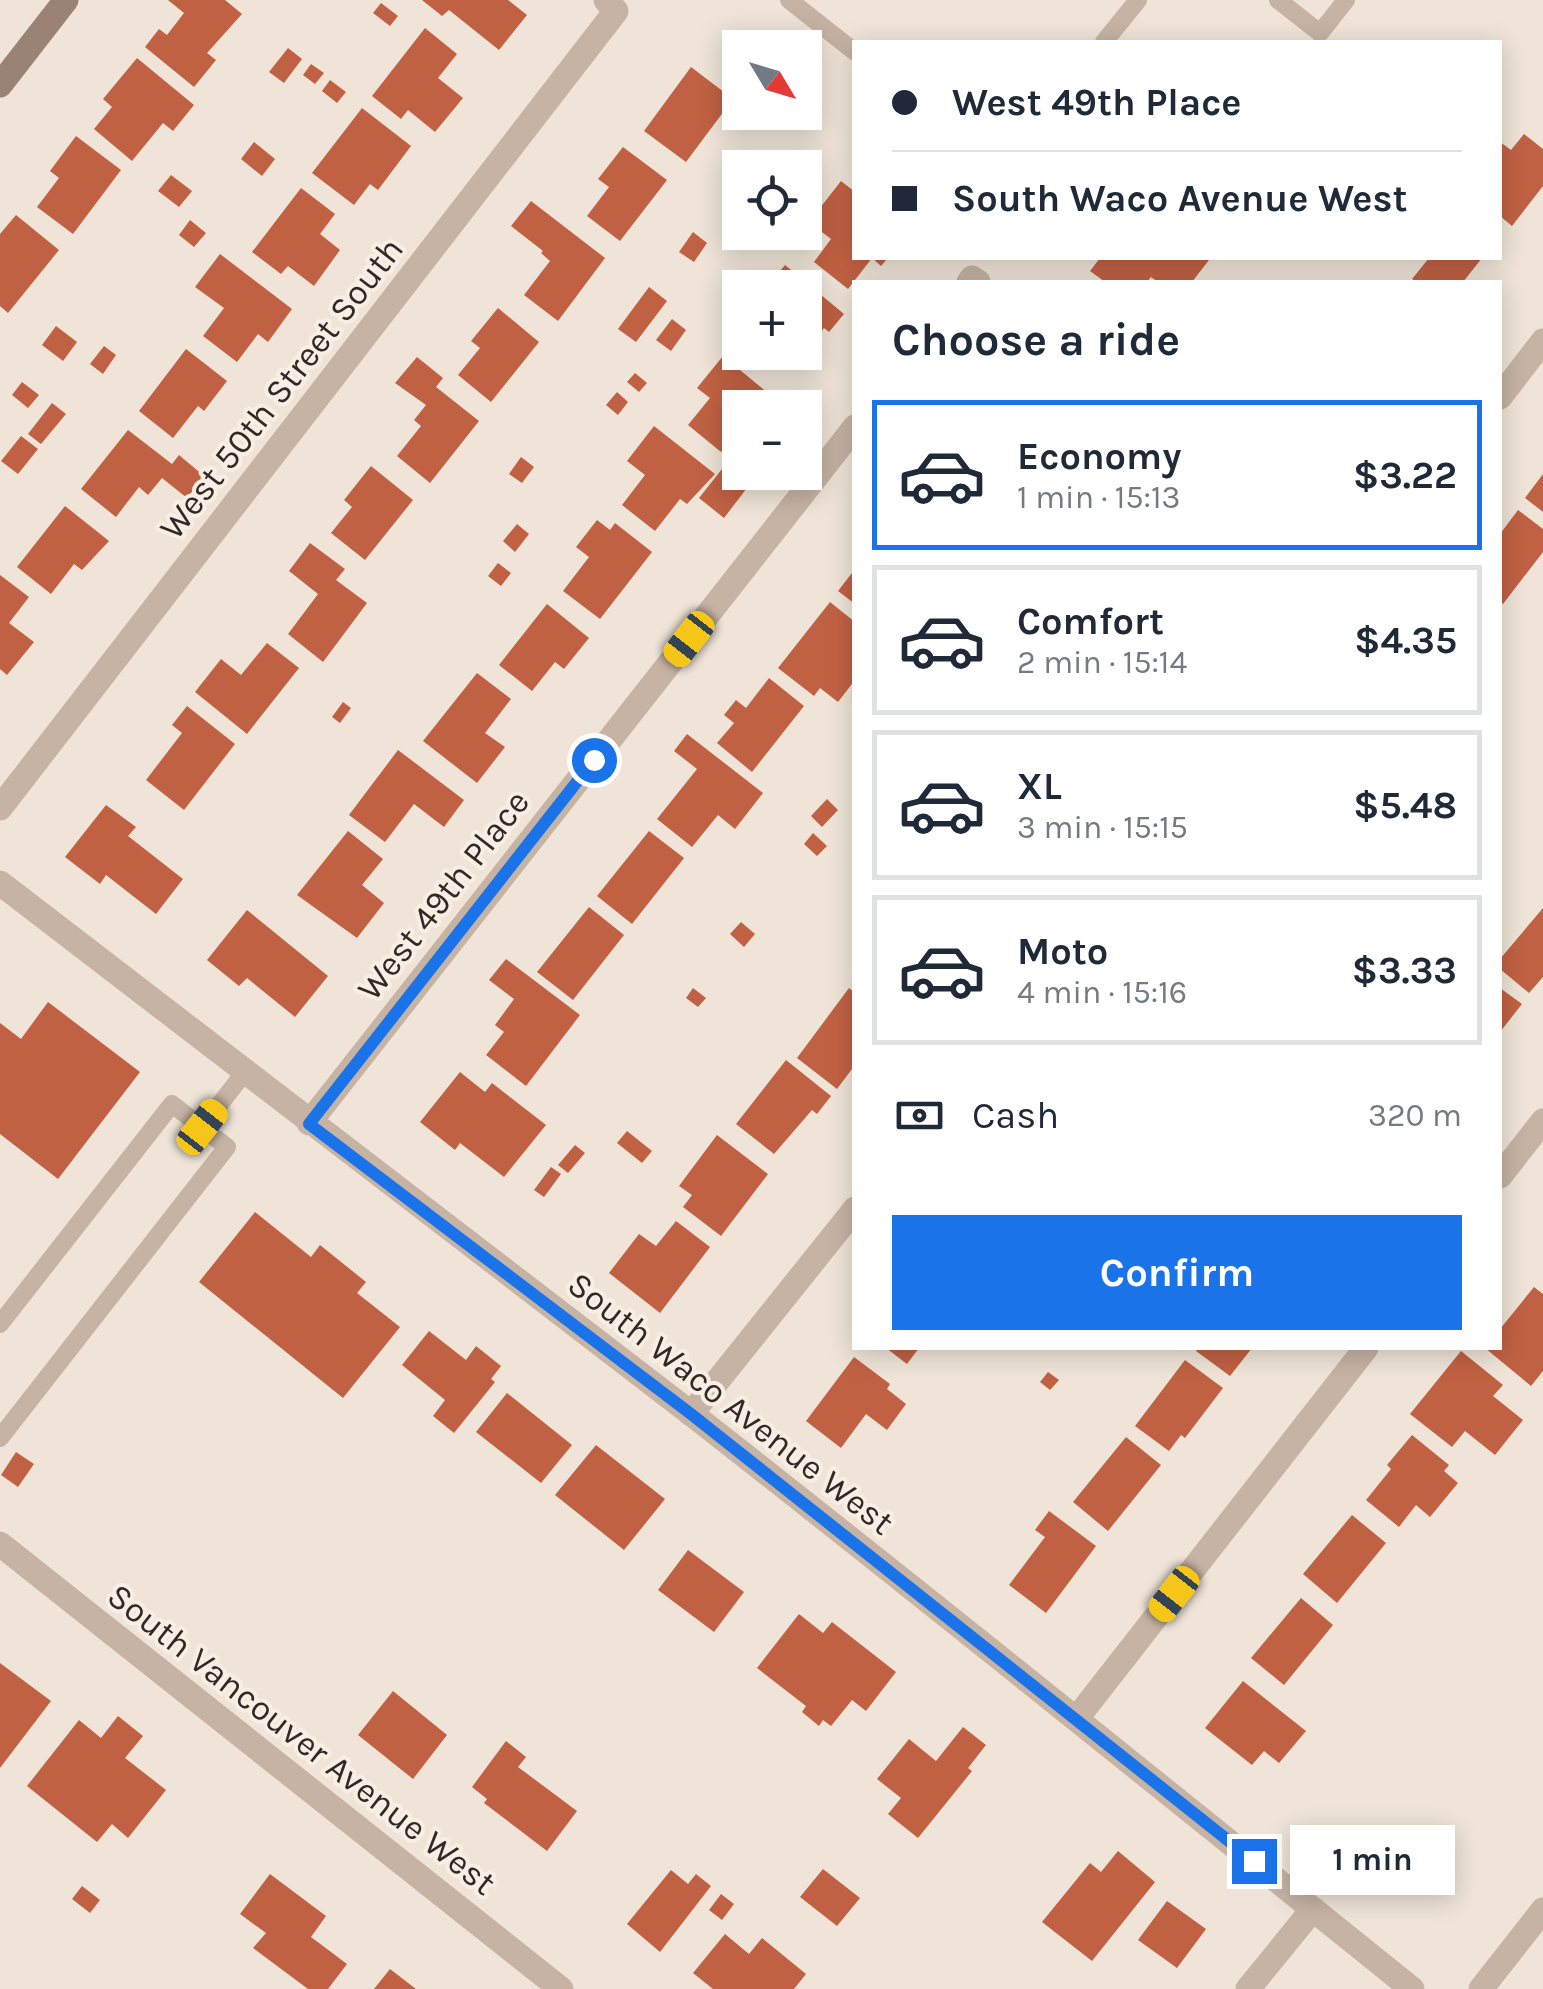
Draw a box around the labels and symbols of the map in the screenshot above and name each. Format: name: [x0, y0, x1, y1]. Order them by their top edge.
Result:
north arrow: [722, 30, 822, 130]
street label: West 50th Street South: [151, 229, 412, 547]
car: [659, 606, 719, 672]
route start: [572, 738, 617, 783]
street label: West 49th Place: [349, 782, 538, 1008]
car: [172, 1094, 232, 1160]
street label: South Waco Avenue West: [560, 1263, 902, 1543]
car: [1144, 1561, 1204, 1627]
street label: South Vancouver Avenue West: [99, 1575, 504, 1904]
callout: 1 min: [1289, 1826, 1454, 1896]
route end: [1232, 1839, 1277, 1884]

